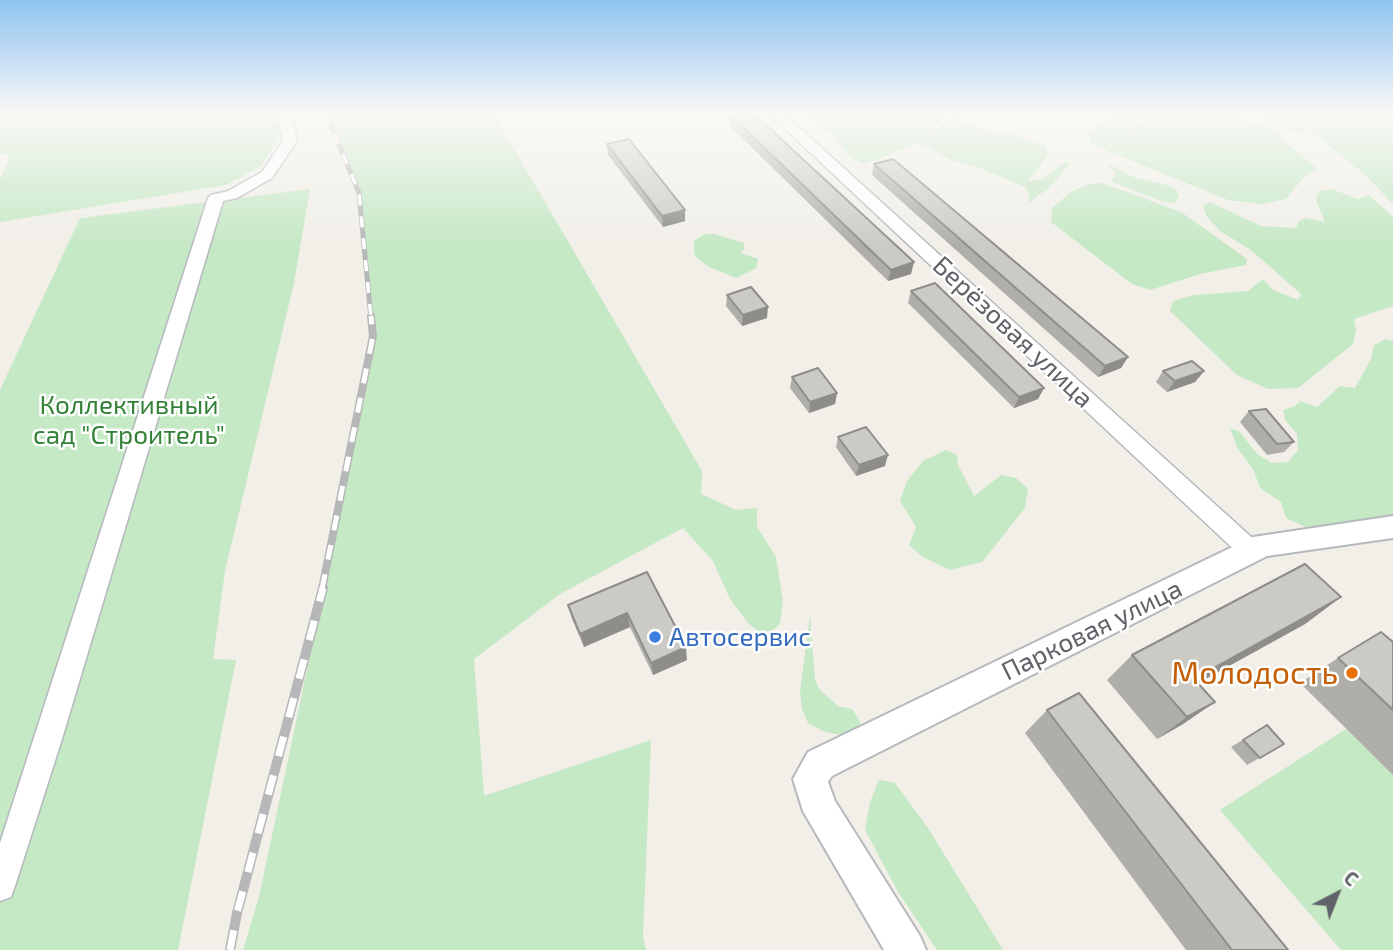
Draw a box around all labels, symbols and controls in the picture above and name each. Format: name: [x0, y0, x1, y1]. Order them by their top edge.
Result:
street label: Берёзовая улица: [926, 250, 1100, 414]
park label: Коллективный сад "Строитель": [33, 389, 225, 450]
street label: Парковая улица: [997, 573, 1187, 687]
place label: Автосервис: [669, 621, 811, 653]
marker: Автосервис: [647, 629, 663, 645]
place label: Молодость: [1171, 654, 1338, 692]
marker: Молодость: [1344, 665, 1360, 681]
north arrow: [1302, 859, 1372, 929]
text: С: [1340, 866, 1363, 890]

